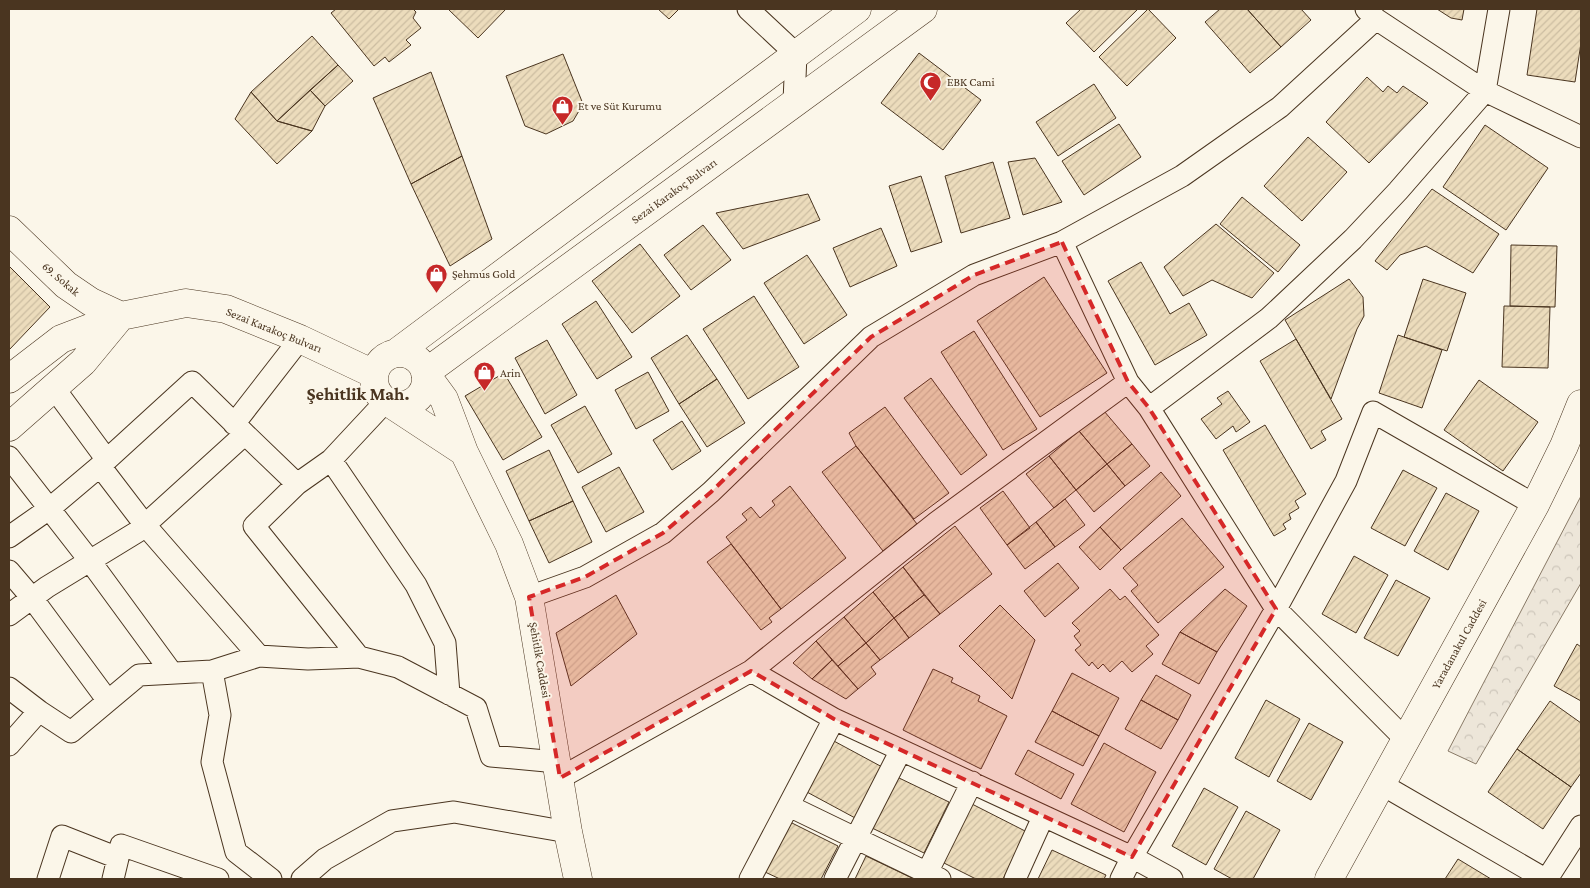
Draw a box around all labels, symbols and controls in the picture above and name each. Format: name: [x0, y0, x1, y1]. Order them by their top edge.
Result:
mosque icon: EBK Cami: [919, 70, 943, 101]
place label: EBK Cami: [947, 75, 995, 89]
shop icon: Et ve Süt Kurumu: [550, 94, 574, 125]
place label: Et ve Süt Kurumu: [578, 99, 662, 113]
street label: Sezai Karakoç Bulvarı: [629, 155, 719, 227]
street label: 69. Sokak: [39, 259, 83, 299]
shop icon: Şehmus Gold: [424, 262, 448, 293]
place label: Şehmus Gold: [452, 267, 516, 281]
street label: Sezai Karakoç Bulvarı: [224, 304, 324, 356]
shop icon: Arin: [472, 361, 496, 392]
place label: Arin: [500, 366, 521, 380]
district label: Şehitlik Mah.: [307, 384, 409, 404]
street label: Yaradanakul Caddesi: [1429, 597, 1489, 691]
street label: Şehitlik Caddesi: [526, 621, 554, 699]

